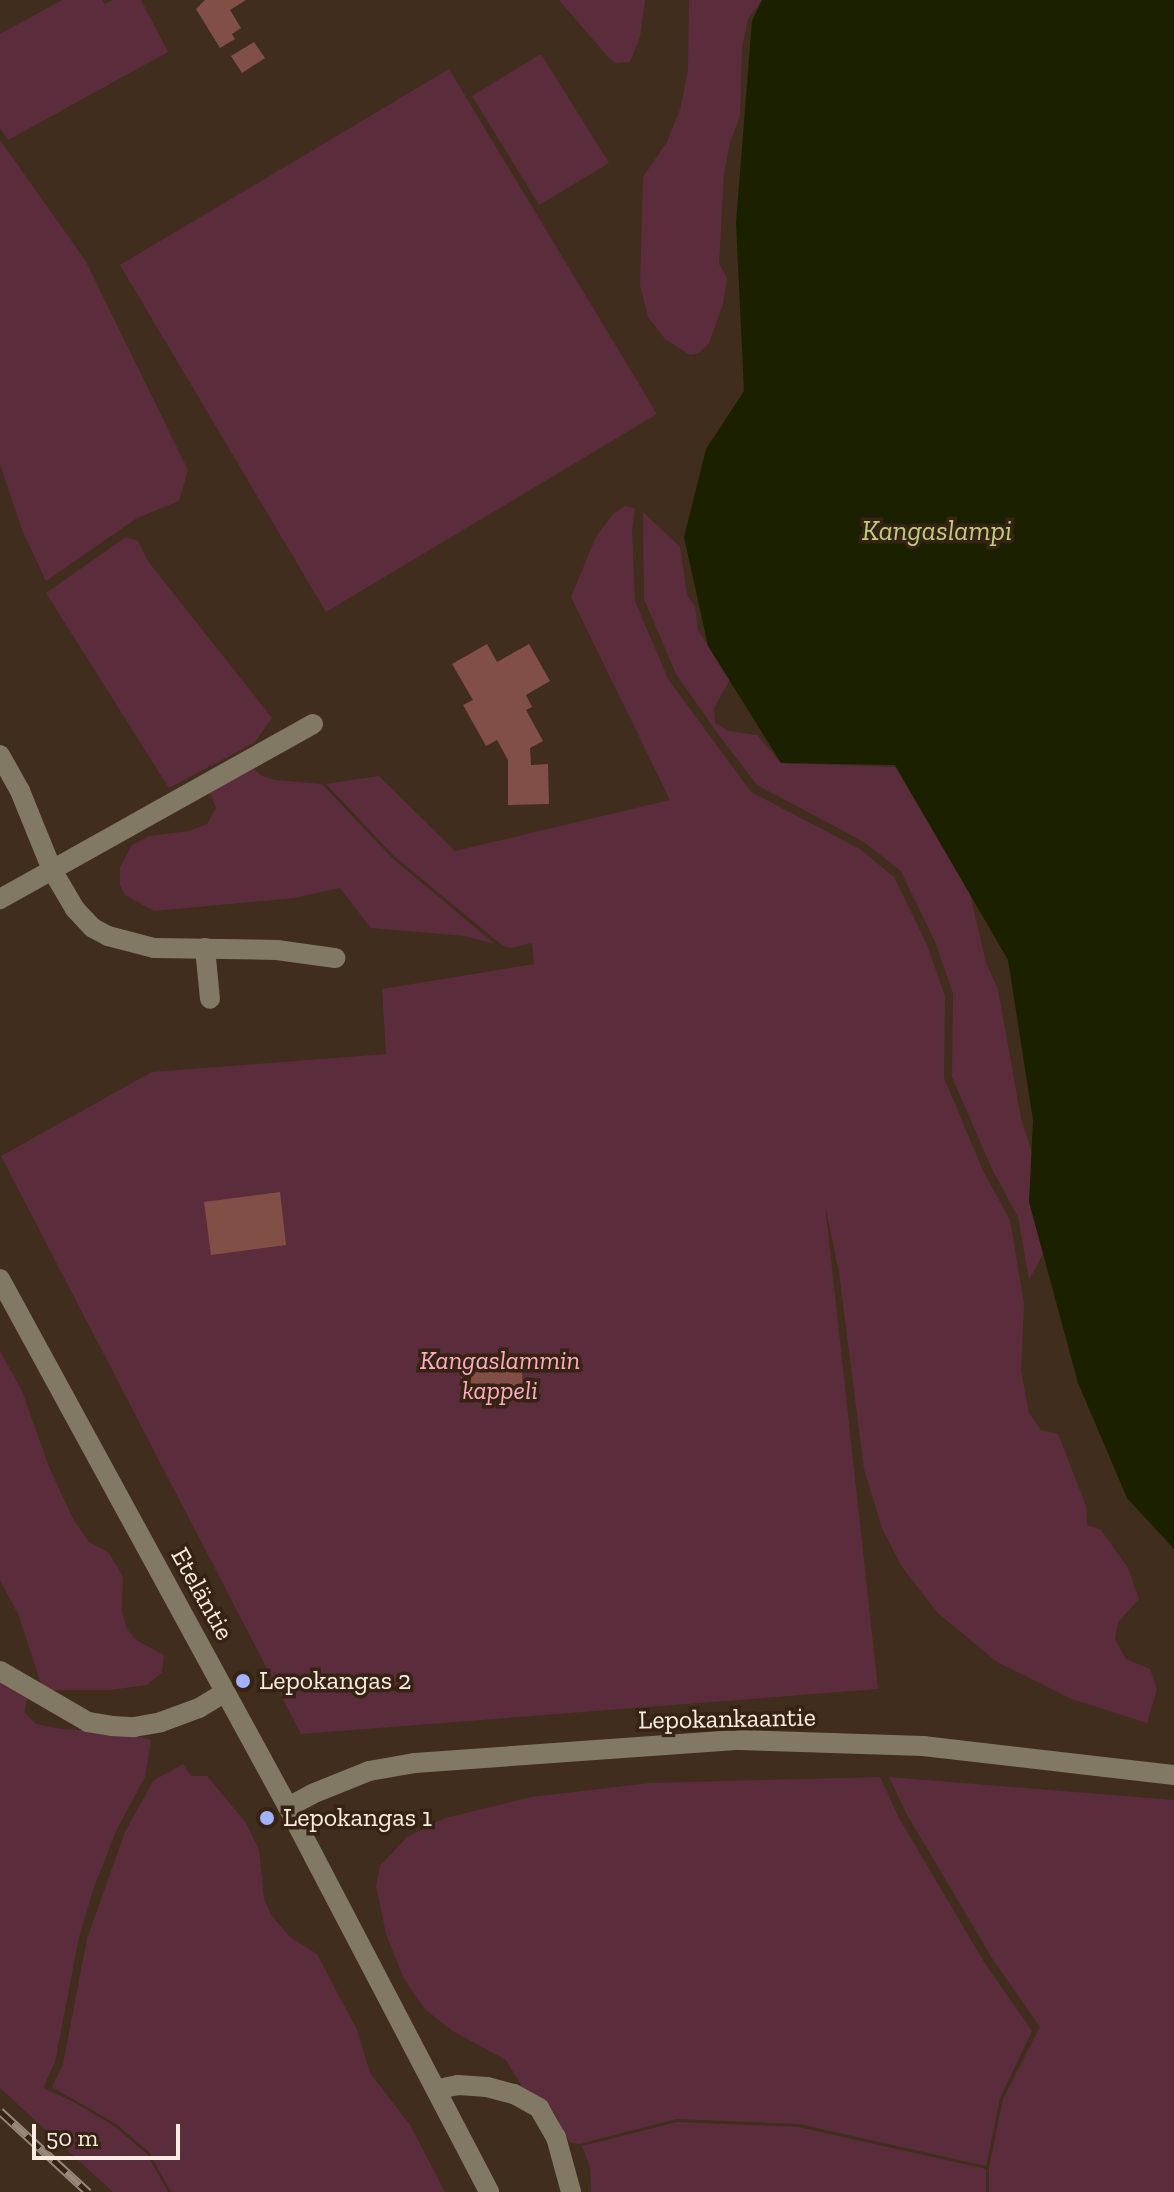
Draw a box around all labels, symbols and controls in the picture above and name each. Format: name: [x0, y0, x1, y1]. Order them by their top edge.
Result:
water label: Kangaslampi: [862, 514, 1012, 548]
park label: Kangaslammin kappeli: [420, 1345, 580, 1406]
street label: Eteläntie: [164, 1542, 240, 1646]
place label: Lepokangas 2: [259, 1665, 411, 1697]
marker: Lepokangas 2: [234, 1672, 252, 1690]
street label: Lepokankaantie: [638, 1702, 816, 1736]
place label: Lepokangas 1: [283, 1802, 432, 1834]
marker: Lepokangas 1: [258, 1809, 276, 1827]
scale bar: [36, 2108, 184, 2158]
text: 50 m: [46, 2123, 98, 2152]

